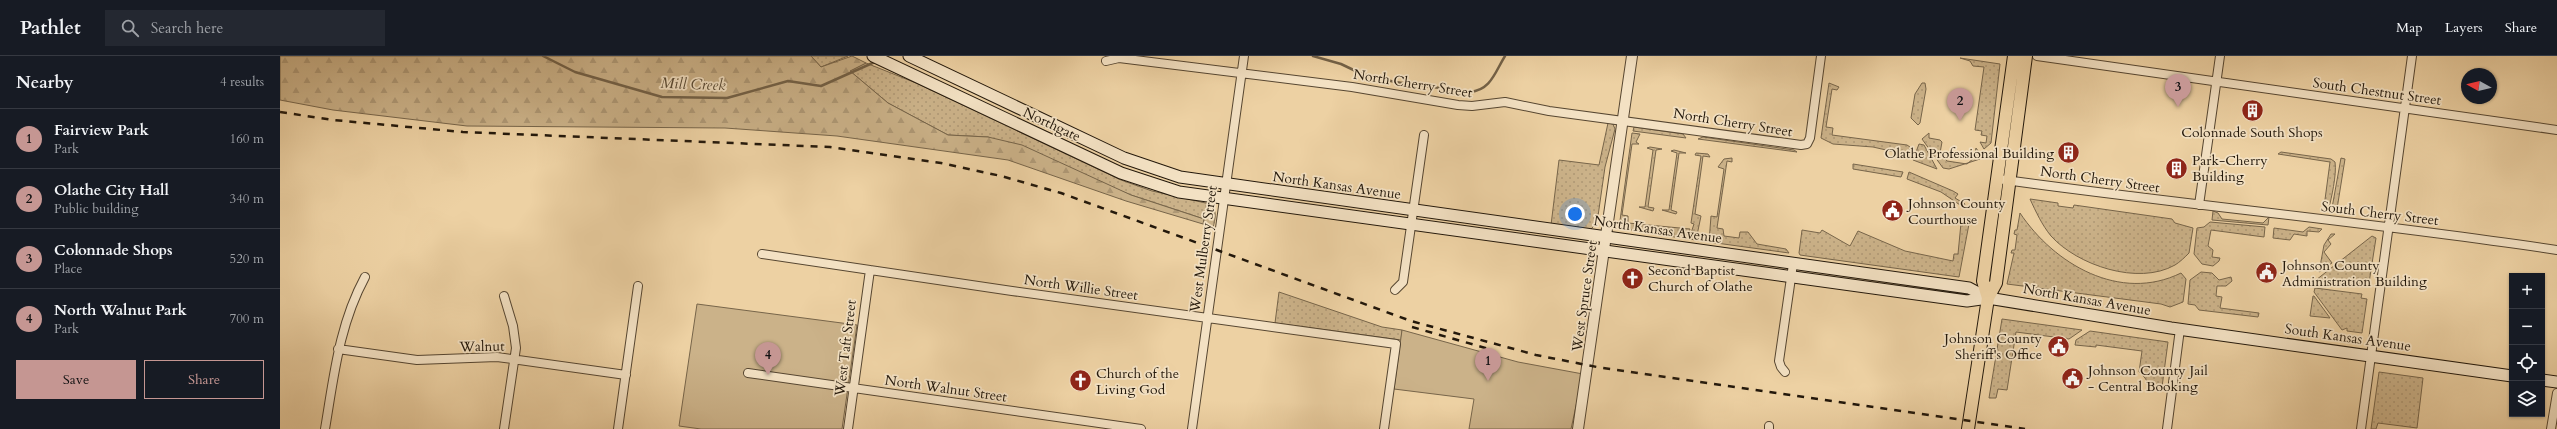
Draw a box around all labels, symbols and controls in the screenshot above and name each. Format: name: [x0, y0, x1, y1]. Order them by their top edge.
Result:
search box: [105, 10, 385, 46]
text: Pathlet: [20, 15, 81, 41]
icon: search: [119, 17, 141, 39]
text: Search here: [151, 18, 223, 38]
text: Map: [2396, 18, 2423, 37]
text: Layers: [2445, 18, 2483, 37]
text: Share: [2505, 18, 2537, 37]
street label: North Cherry Street: [1352, 65, 1474, 102]
north arrow: [2461, 68, 2497, 104]
text: Nearby: [16, 71, 73, 94]
text: 4 results: [220, 73, 264, 91]
water label: Mill Creek: [660, 73, 726, 95]
street label: South Chestnut Street: [2311, 73, 2443, 110]
pin: 3: [2165, 74, 2191, 107]
pin: 2: [1947, 88, 1973, 121]
building icon: Colonnade South Shops: [2239, 97, 2265, 123]
street label: Northgate: [1020, 103, 1084, 146]
street label: North Cherry Street: [1672, 104, 1794, 141]
text: Fairview Park: [54, 120, 149, 140]
place label: Colonnade South Shops: [2181, 123, 2323, 142]
text: 1: [26, 130, 32, 148]
text: 160 m: [230, 130, 264, 148]
text: Park: [54, 140, 79, 158]
building icon: Olathe Professional Building: [2056, 140, 2082, 166]
place label: Olathe Professional Building: [1884, 144, 2054, 163]
place label: Park-Cherry Building: [2192, 151, 2268, 186]
building icon: Park-Cherry Building: [2163, 155, 2189, 181]
street label: North Cherry Street: [2039, 162, 2161, 197]
street label: North Kansas Avenue: [1271, 167, 1402, 204]
text: Olathe City Hall: [54, 180, 169, 200]
street label: West Mulberry Street: [1185, 184, 1222, 315]
text: 2: [26, 190, 32, 208]
text: 340 m: [230, 190, 264, 208]
place label: Johnson County Courthouse: [1906, 194, 2006, 229]
street label: South Cherry Street: [2320, 197, 2440, 230]
public building icon: Johnson County Courthouse: [1879, 198, 1905, 224]
text: Public building: [54, 200, 139, 218]
your location: [1565, 204, 1585, 224]
street label: North Kansas Avenue: [1592, 211, 1723, 248]
street label: West Spruce Street: [1567, 239, 1602, 354]
text: Colonnade Shops: [54, 240, 173, 260]
text: 3: [26, 250, 32, 268]
text: 520 m: [230, 250, 264, 268]
place label: Johnson County Administration Building: [2280, 256, 2427, 291]
text: Place: [54, 260, 82, 278]
public building icon: Johnson County Administration Building: [2253, 260, 2279, 286]
place label: Second Baptist Church of Olathe: [1648, 261, 1753, 296]
church icon: Second Baptist Church of Olathe: [1620, 265, 1646, 291]
street label: North Willie Street: [1023, 270, 1140, 305]
map controls: [2509, 273, 2545, 417]
button: +: [2509, 273, 2545, 309]
street label: North Kansas Avenue: [2022, 279, 2152, 320]
street label: West Taft Street: [830, 298, 861, 398]
text: North Walnut Park: [54, 300, 187, 320]
button: −: [2509, 309, 2545, 345]
text: 4: [26, 310, 32, 328]
text: 700 m: [230, 310, 264, 328]
street label: South Kansas Avenue: [2284, 319, 2412, 356]
text: Park: [54, 320, 79, 338]
place label: Johnson County Sheriff's Office: [1942, 329, 2043, 364]
public building icon: Johnson County Sheriff's Office: [2045, 333, 2071, 359]
street label: Walnut: [458, 337, 505, 356]
pin: 4: [755, 342, 781, 375]
button: locate: [2509, 345, 2545, 381]
pin: 1: [1475, 348, 1501, 381]
button: Save: [16, 360, 136, 399]
button: Share: [144, 360, 264, 399]
place label: Johnson County Jail - Central Booking: [2086, 361, 2208, 396]
place label: Church of the Living God: [1096, 364, 1179, 399]
public building icon: Johnson County Jail - Central Booking: [2059, 365, 2085, 391]
church icon: Church of the Living God: [1067, 368, 1093, 394]
street label: North Walnut Street: [884, 371, 1009, 407]
button: layers: [2509, 381, 2545, 417]

